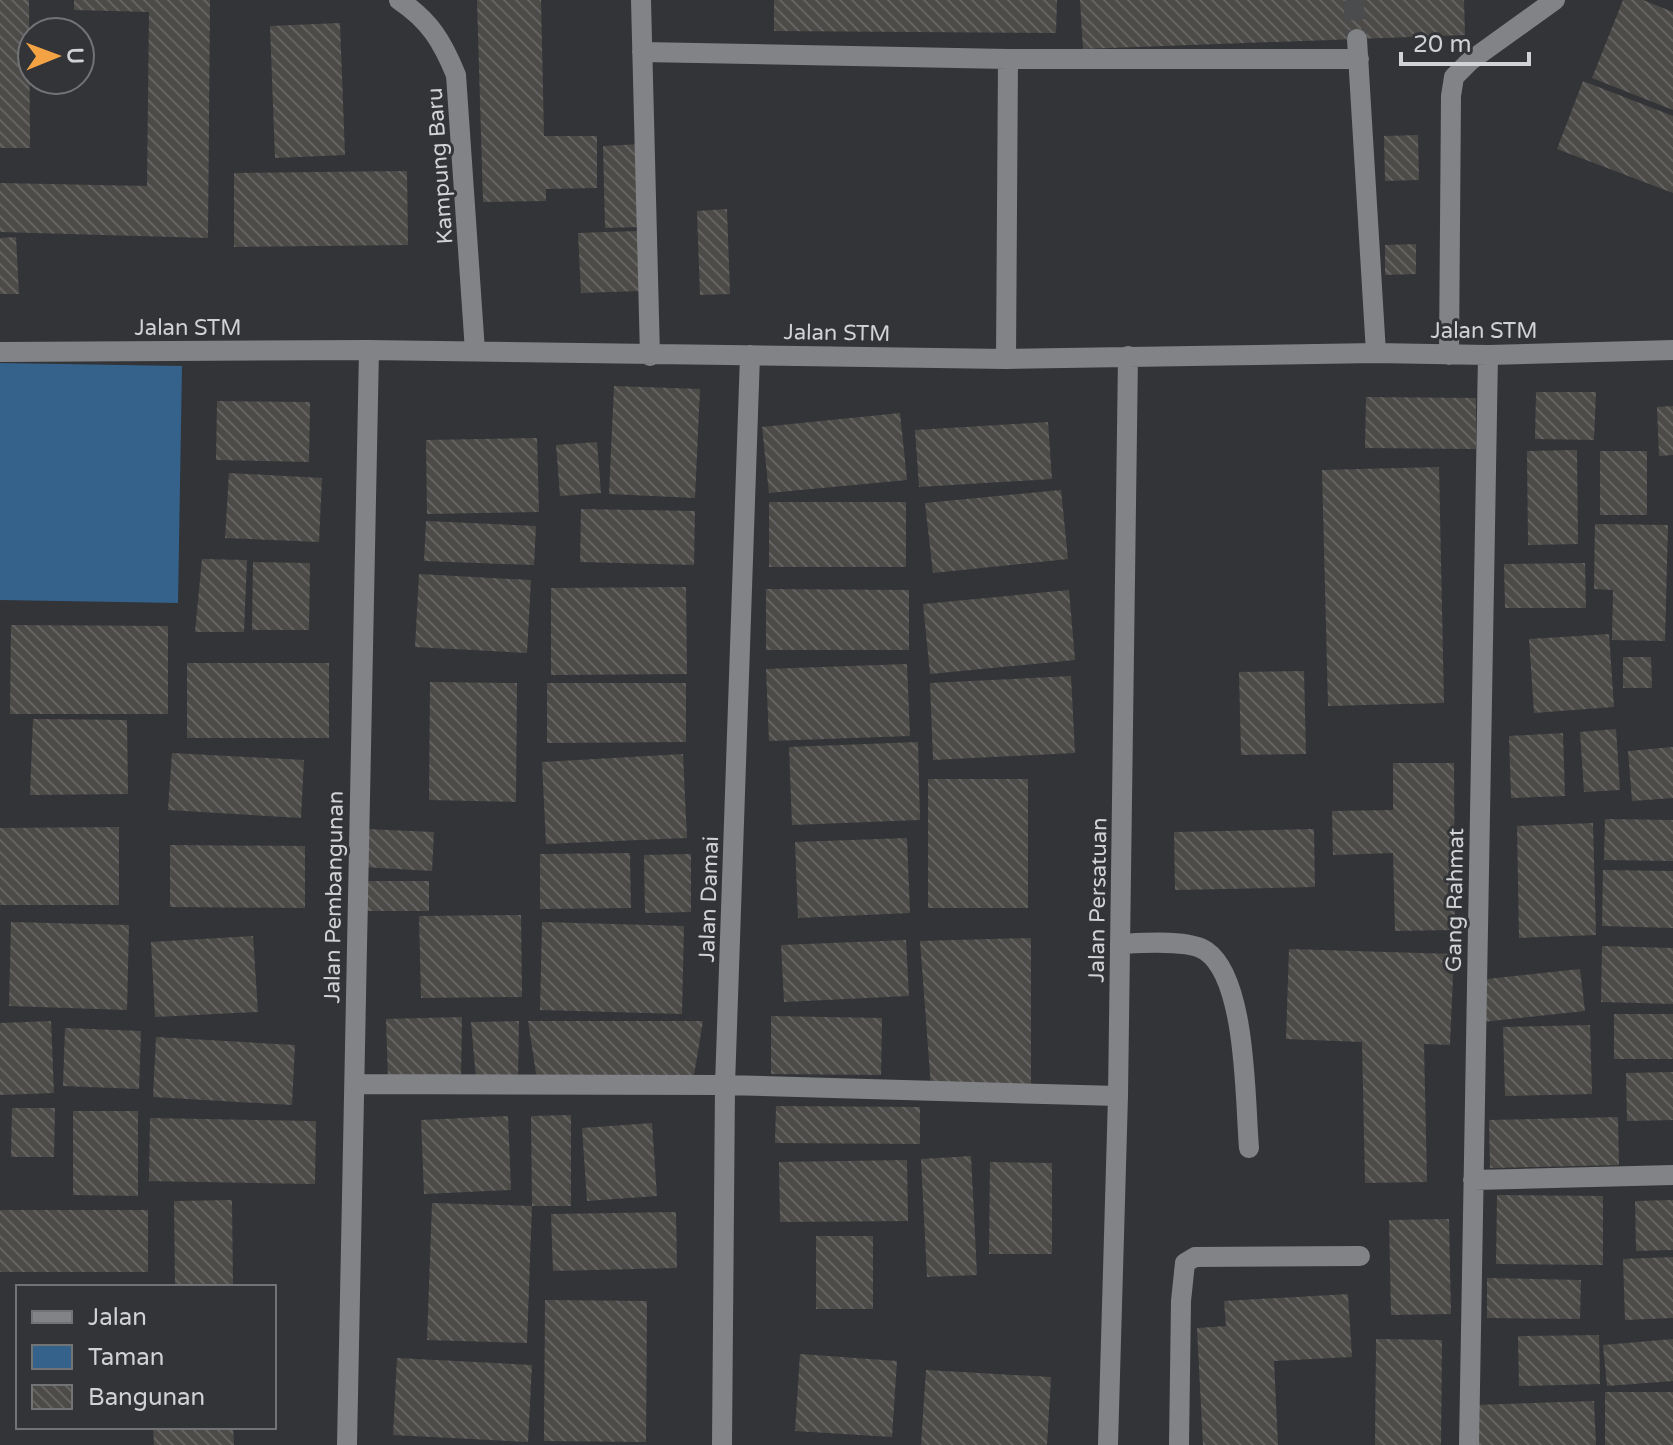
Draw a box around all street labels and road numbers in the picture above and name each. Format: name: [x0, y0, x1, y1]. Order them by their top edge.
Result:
street label: Kampung Baru: [422, 87, 458, 245]
street label: Jalan STM: [135, 315, 241, 341]
street label: Jalan STM: [1431, 318, 1537, 344]
street label: Jalan STM: [783, 319, 891, 347]
street label: Jalan Pembangunan: [319, 790, 349, 1004]
street label: Jalan Persatuan: [1084, 817, 1112, 983]
street label: Gang Rahmat: [1441, 828, 1469, 972]
street label: Jalan Damai: [694, 835, 724, 963]

